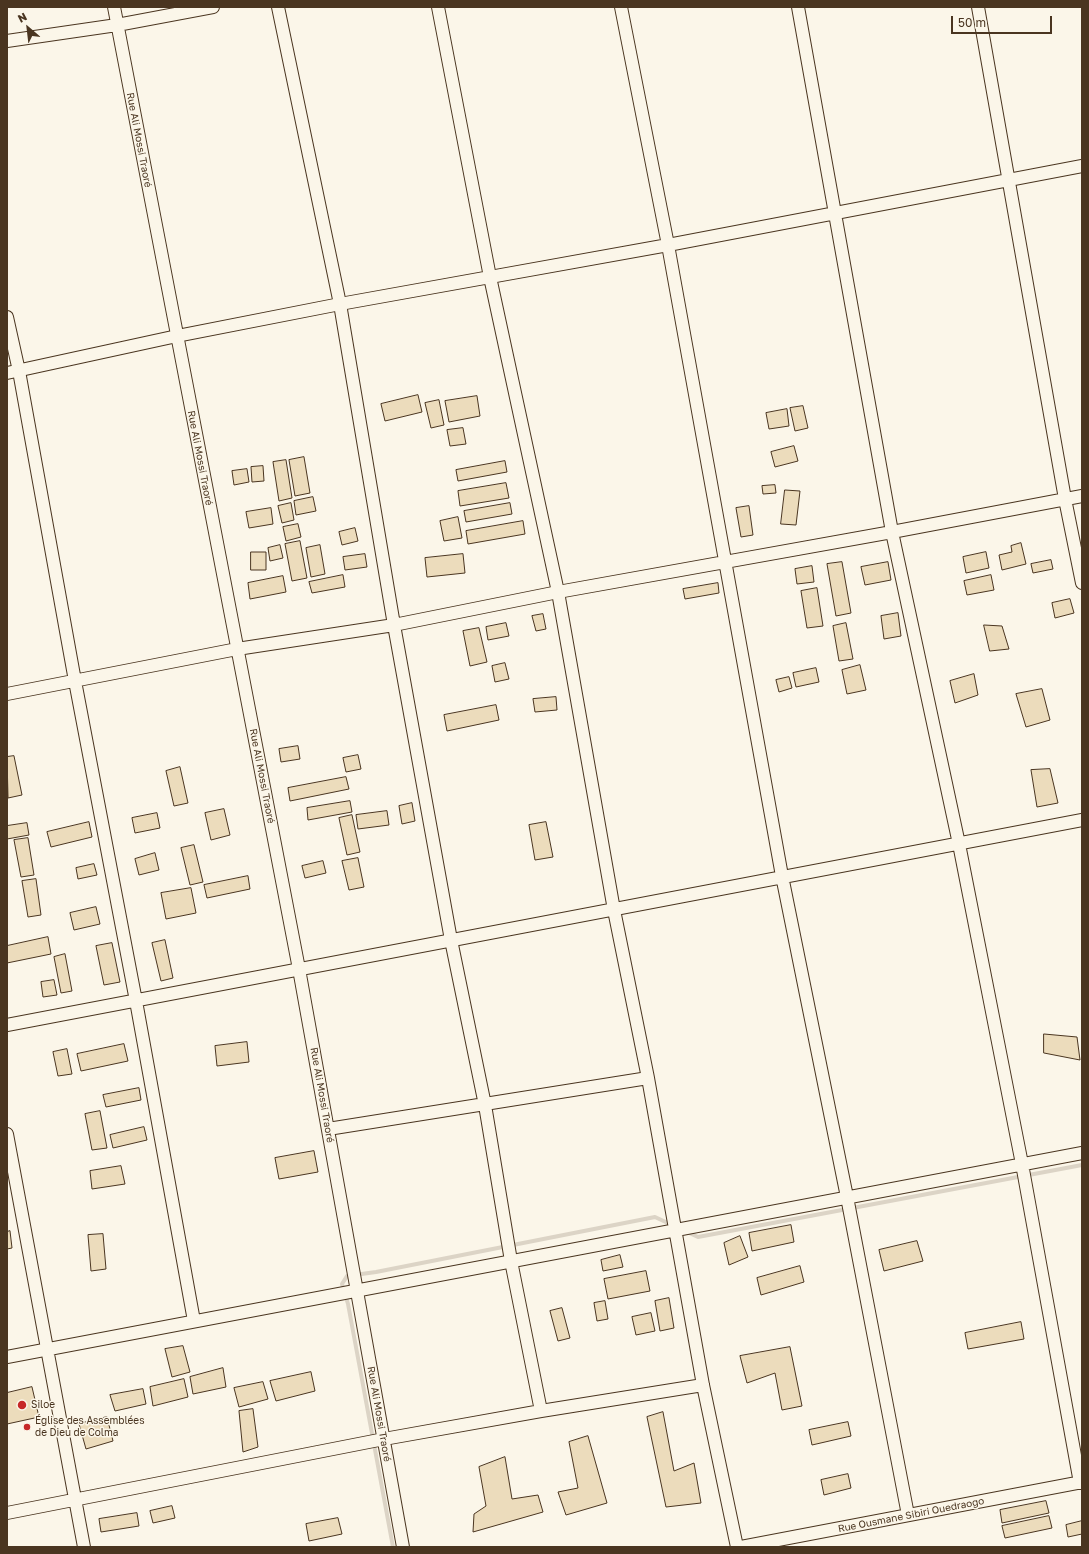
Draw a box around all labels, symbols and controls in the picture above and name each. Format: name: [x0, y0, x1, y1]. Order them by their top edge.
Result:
north arrow: [8, 8, 48, 48]
scale bar: [953, 8, 1054, 34]
text: N: [15, 9, 29, 25]
text: 50 m: [958, 15, 986, 30]
street label: Rue Ali Mossi Traoré: [124, 91, 154, 189]
street label: Rue Ali Mossi Traoré: [185, 409, 215, 507]
street label: Rue Ali Mossi Traoré: [247, 727, 277, 825]
street label: Rue Ali Mossi Traoré: [308, 1046, 336, 1144]
street label: Rue Ali Mossi Traoré: [365, 1365, 393, 1463]
marker: Siloe: [16, 1399, 28, 1411]
place label: Siloe: [31, 1399, 55, 1411]
place label: Église des Assemblées de Dieu de Colma: [35, 1415, 144, 1438]
marker: Église des Assemblées de Dieu de Colma: [22, 1422, 32, 1432]
street label: Rue Ousmane Sibiri Ouedraogo: [837, 1495, 985, 1535]

